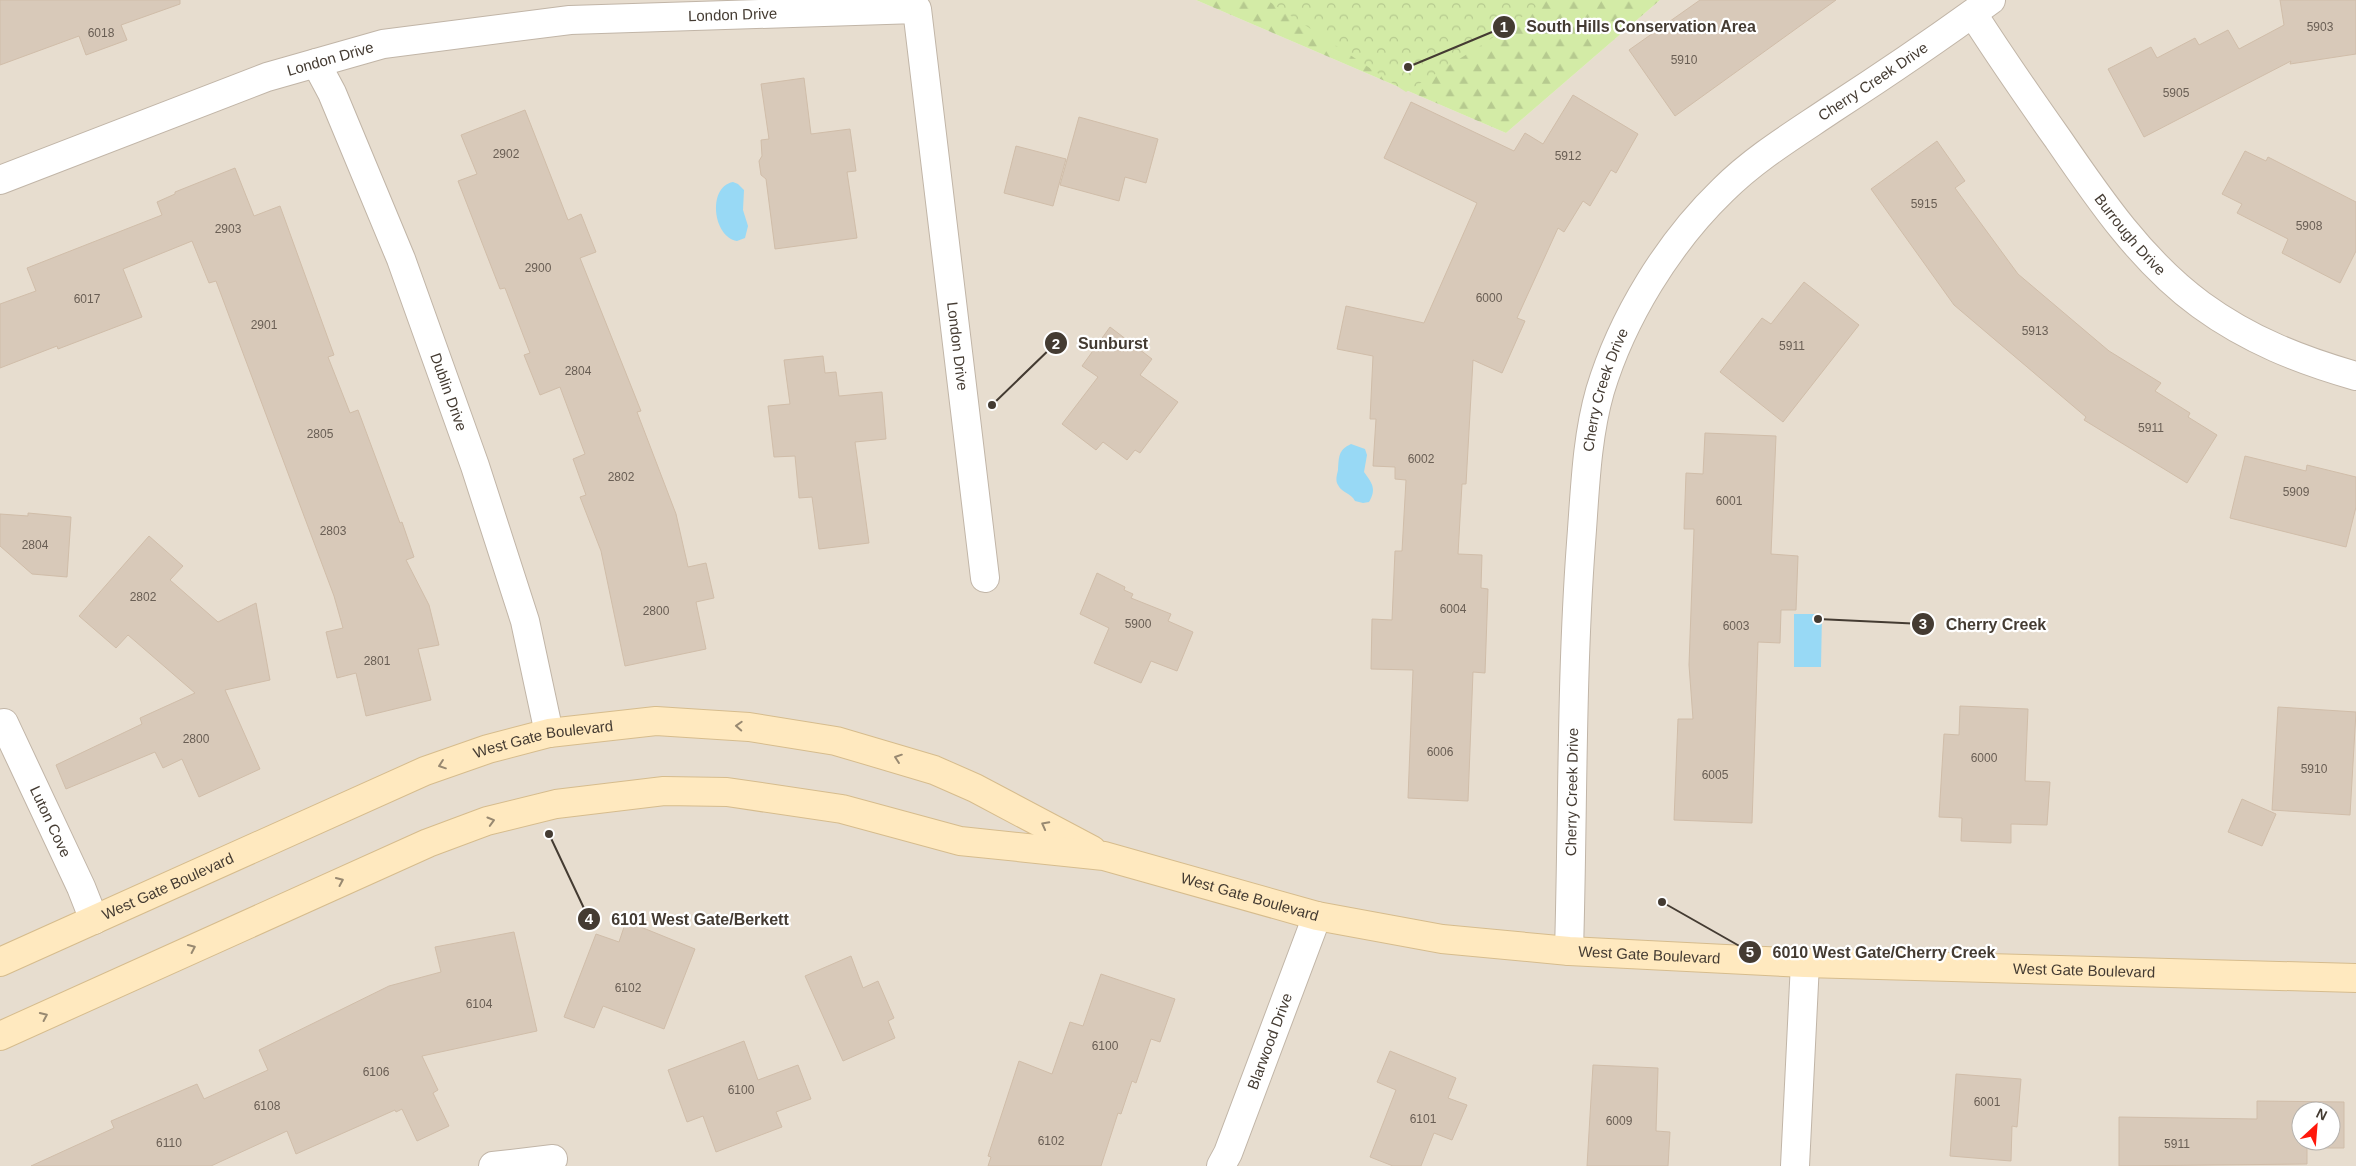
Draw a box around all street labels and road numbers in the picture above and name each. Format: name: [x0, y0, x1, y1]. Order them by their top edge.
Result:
street label: London Drive: [688, 4, 777, 24]
street label: London Drive: [285, 38, 375, 79]
street label: Cherry Creek Drive: [1815, 39, 1931, 124]
street label: Burrough Drive: [2091, 190, 2169, 278]
street label: London Drive: [944, 301, 972, 391]
street label: Cherry Creek Drive: [1579, 325, 1631, 453]
street label: Dublin Drive: [427, 350, 471, 433]
street label: West Gate Boulevard: [471, 717, 614, 761]
street label: Cherry Creek Drive: [1562, 728, 1581, 856]
street label: Luton Cove: [27, 783, 75, 860]
street label: West Gate Boulevard: [99, 849, 236, 923]
street label: West Gate Boulevard: [1179, 869, 1321, 924]
street label: West Gate Boulevard: [1578, 942, 1721, 967]
street label: West Gate Boulevard: [2013, 960, 2155, 981]
street label: Blarwood Drive: [1244, 991, 1295, 1092]

